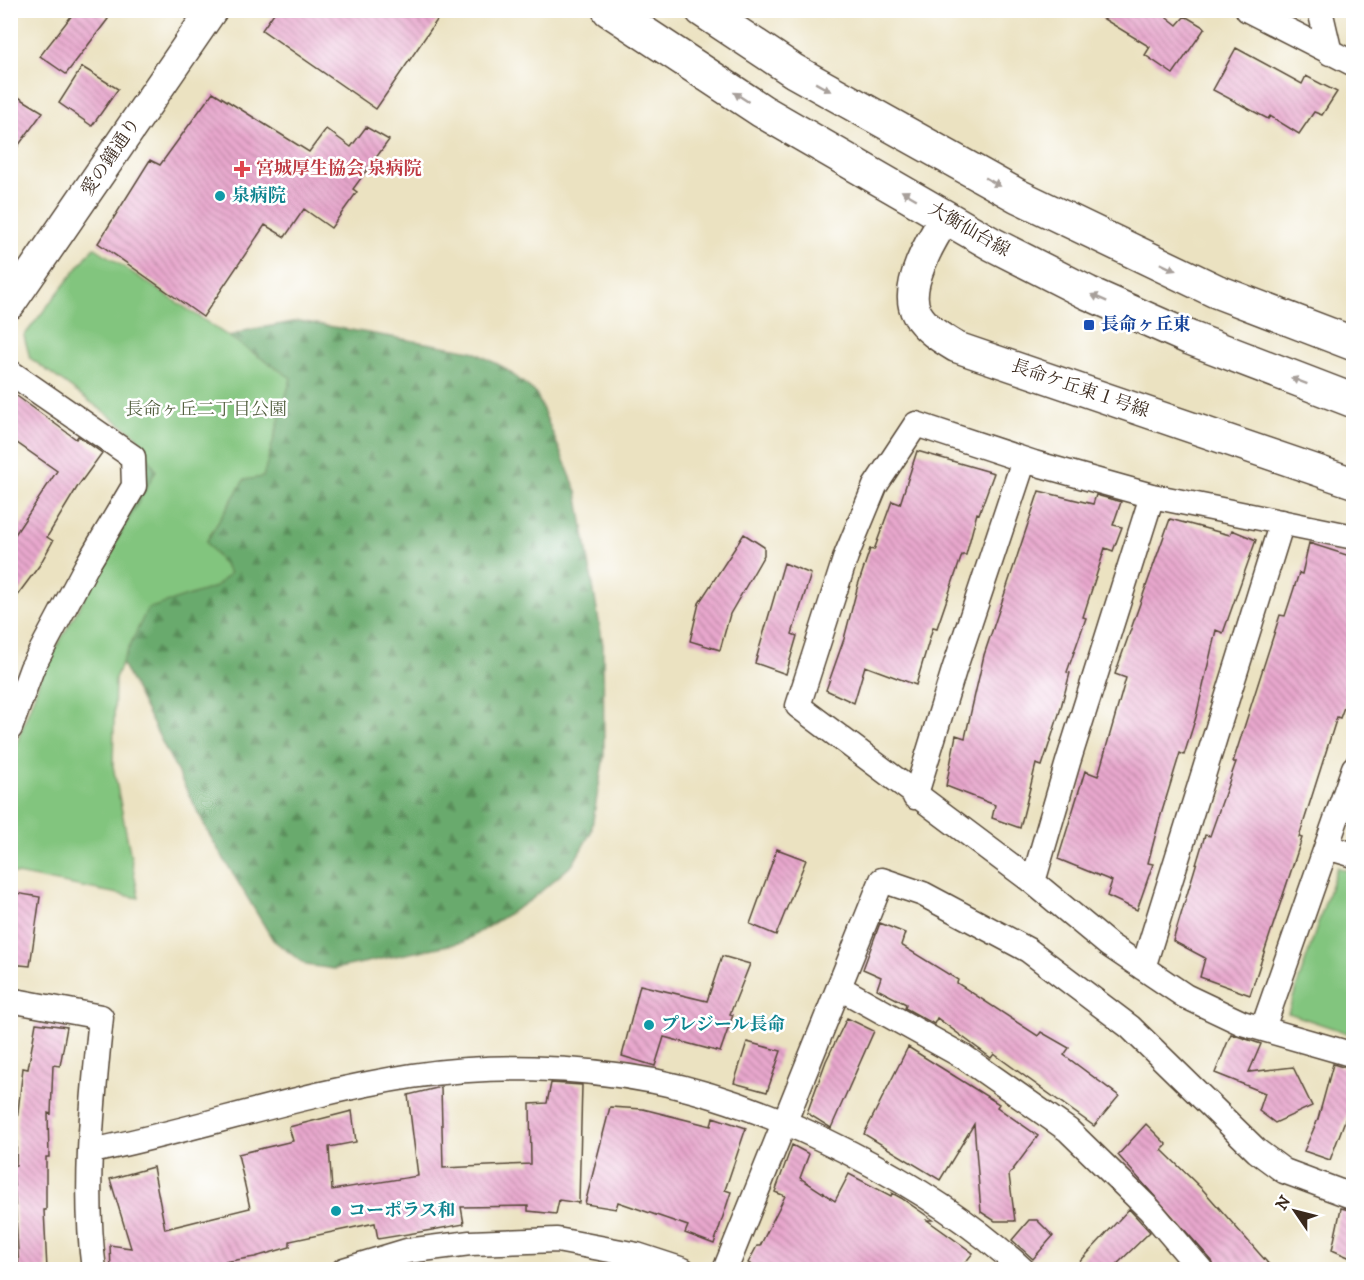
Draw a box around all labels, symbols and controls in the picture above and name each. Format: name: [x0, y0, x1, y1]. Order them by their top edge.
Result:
one-way arrow: [814, 81, 831, 91]
one-way arrow: [733, 91, 749, 102]
street label: 愛の鐘通り: [77, 114, 145, 200]
place label: 宮城厚生協会 泉病院: [256, 158, 422, 180]
marker: 宮城厚生協会 泉病院: [233, 160, 251, 178]
one-way arrow: [985, 177, 1002, 187]
place label: 泉病院: [232, 185, 286, 207]
marker: 泉病院: [213, 189, 227, 203]
one-way arrow: [901, 190, 917, 201]
street label: 大衡仙台線: [925, 198, 1013, 262]
one-way arrow: [1159, 263, 1176, 272]
one-way arrow: [1090, 293, 1108, 303]
place label: 長命ヶ丘東: [1101, 314, 1191, 336]
marker: 長命ヶ丘東: [1082, 318, 1096, 332]
street label: 長命ケ丘東１号線: [1008, 355, 1152, 423]
one-way arrow: [1289, 375, 1307, 385]
park label: 長命ヶ丘二丁目公園: [125, 399, 287, 421]
place label: プレジール長命: [661, 1014, 785, 1036]
marker: プレジール長命: [642, 1018, 656, 1032]
north arrow: [1265, 1181, 1325, 1241]
text: N: [1272, 1192, 1295, 1214]
place label: コーポラス和: [348, 1200, 455, 1222]
marker: コーポラス和: [329, 1204, 343, 1218]

